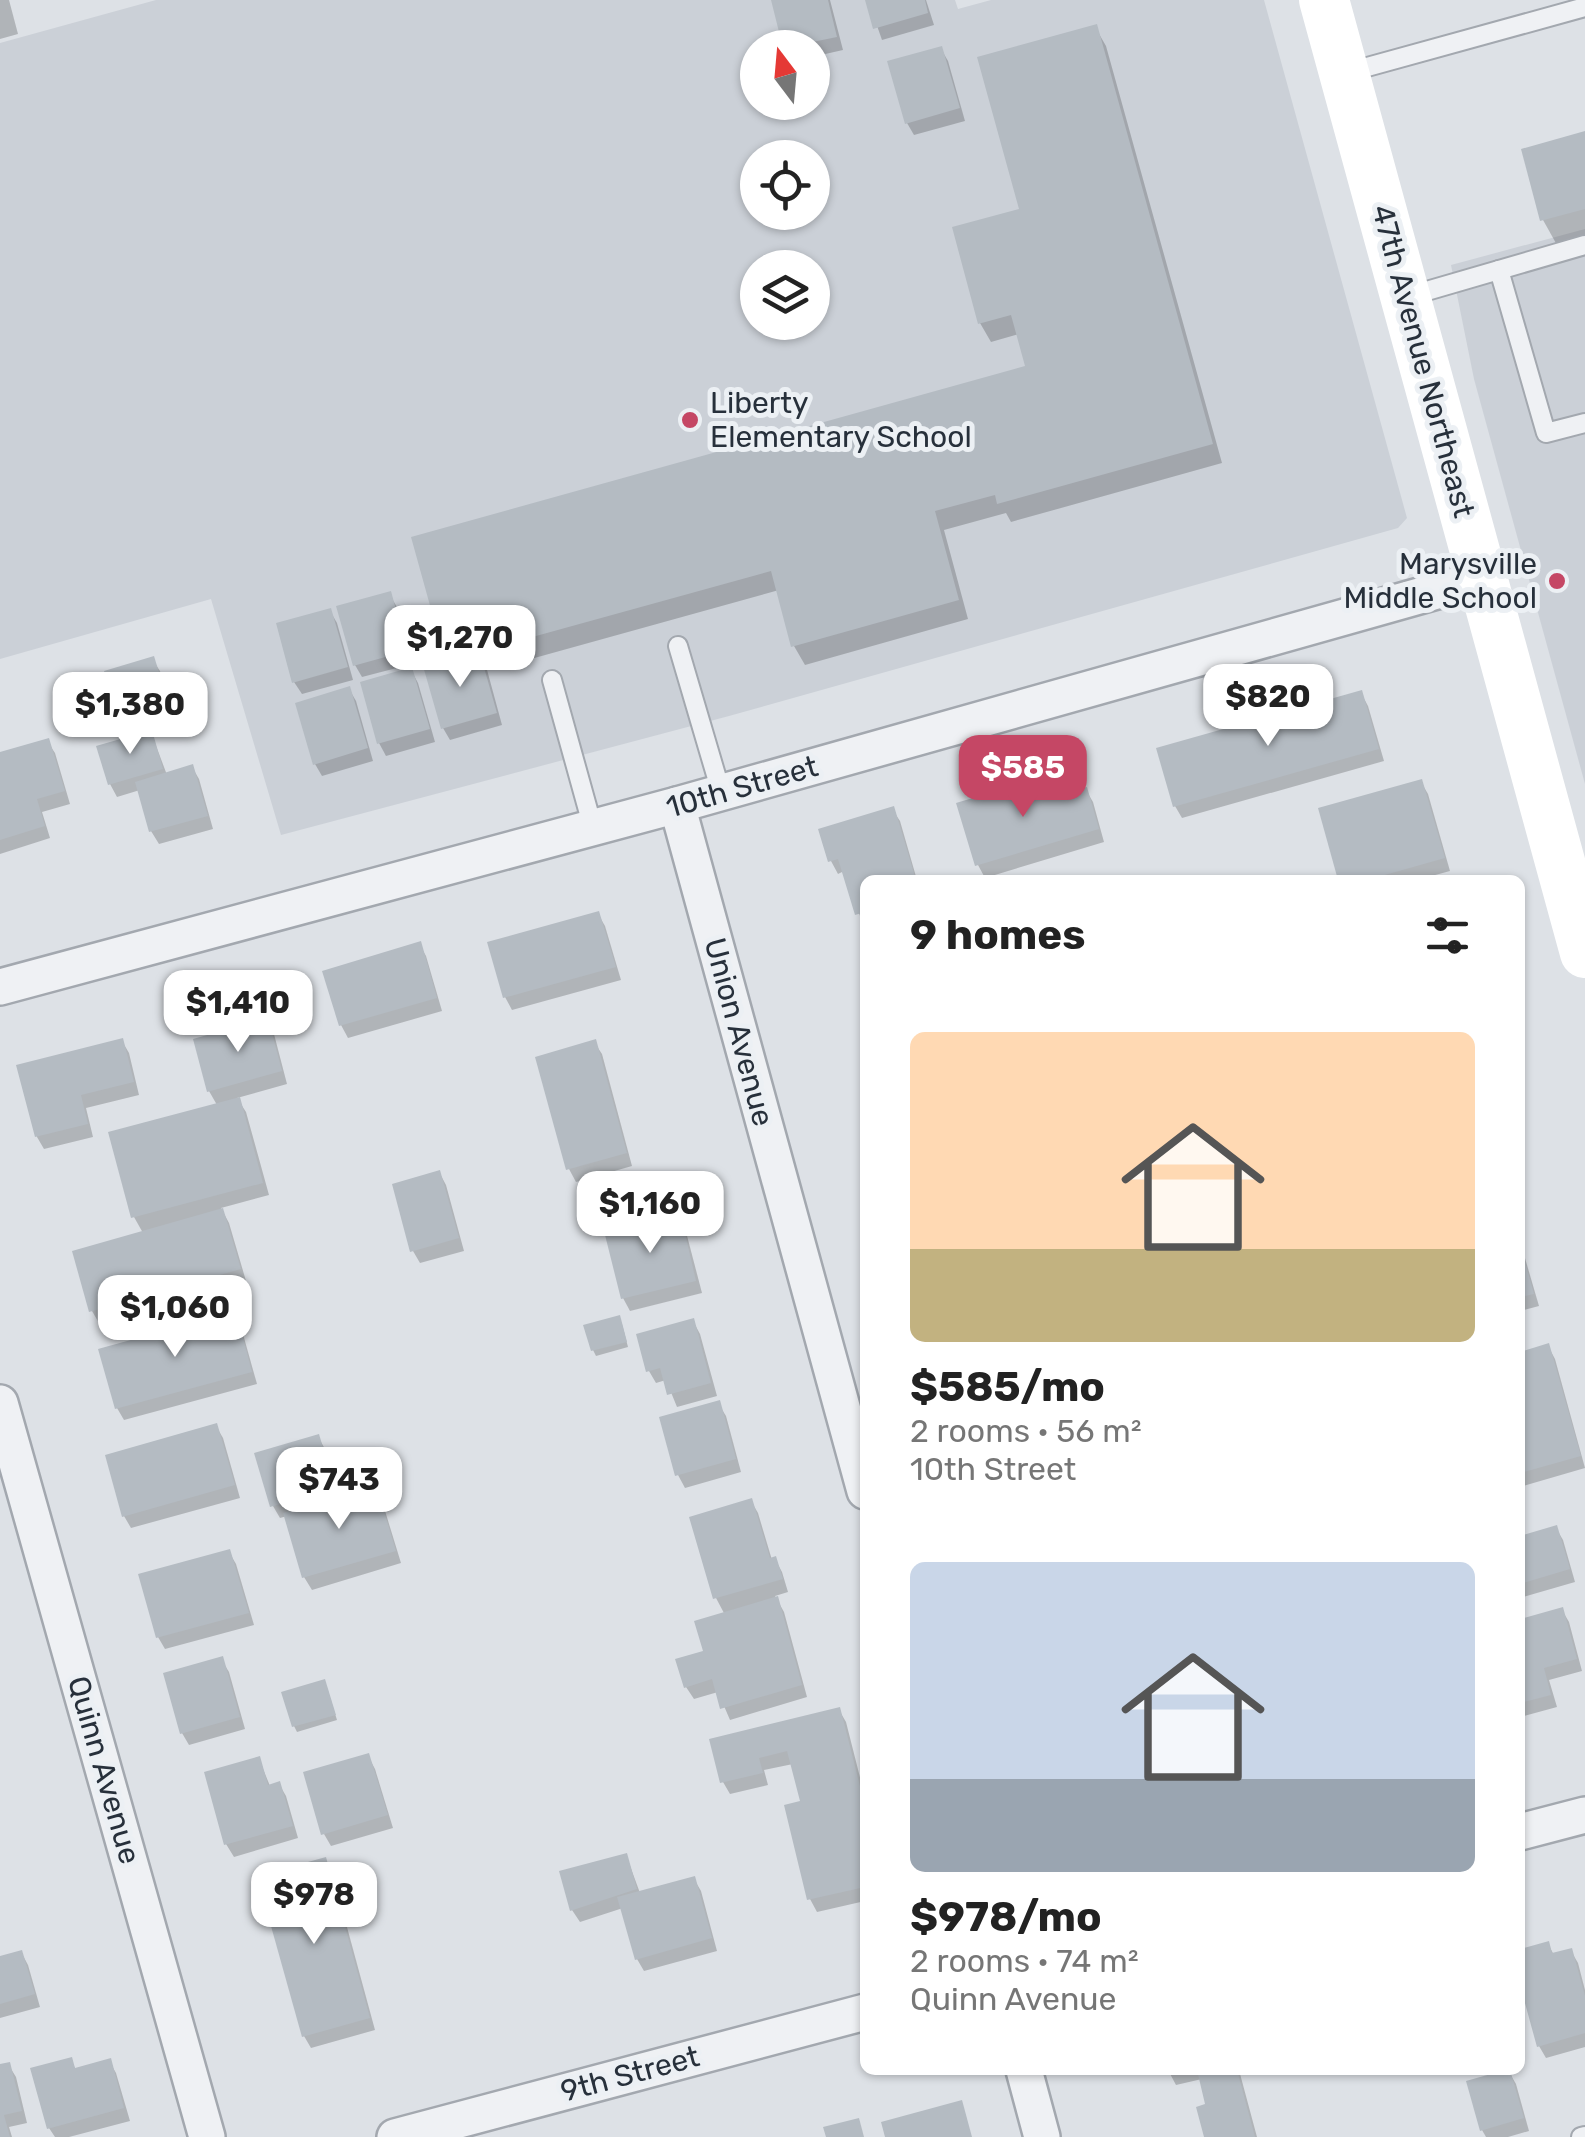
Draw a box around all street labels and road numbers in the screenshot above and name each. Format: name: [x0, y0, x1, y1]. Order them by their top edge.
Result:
street label: 47th Avenue Northeast: [1364, 201, 1482, 522]
street label: 10th Street: [662, 748, 822, 826]
street label: Union Avenue: [697, 934, 781, 1130]
street label: Quinn Avenue: [60, 1672, 148, 1868]
street label: 9th Street: [557, 2038, 703, 2110]

